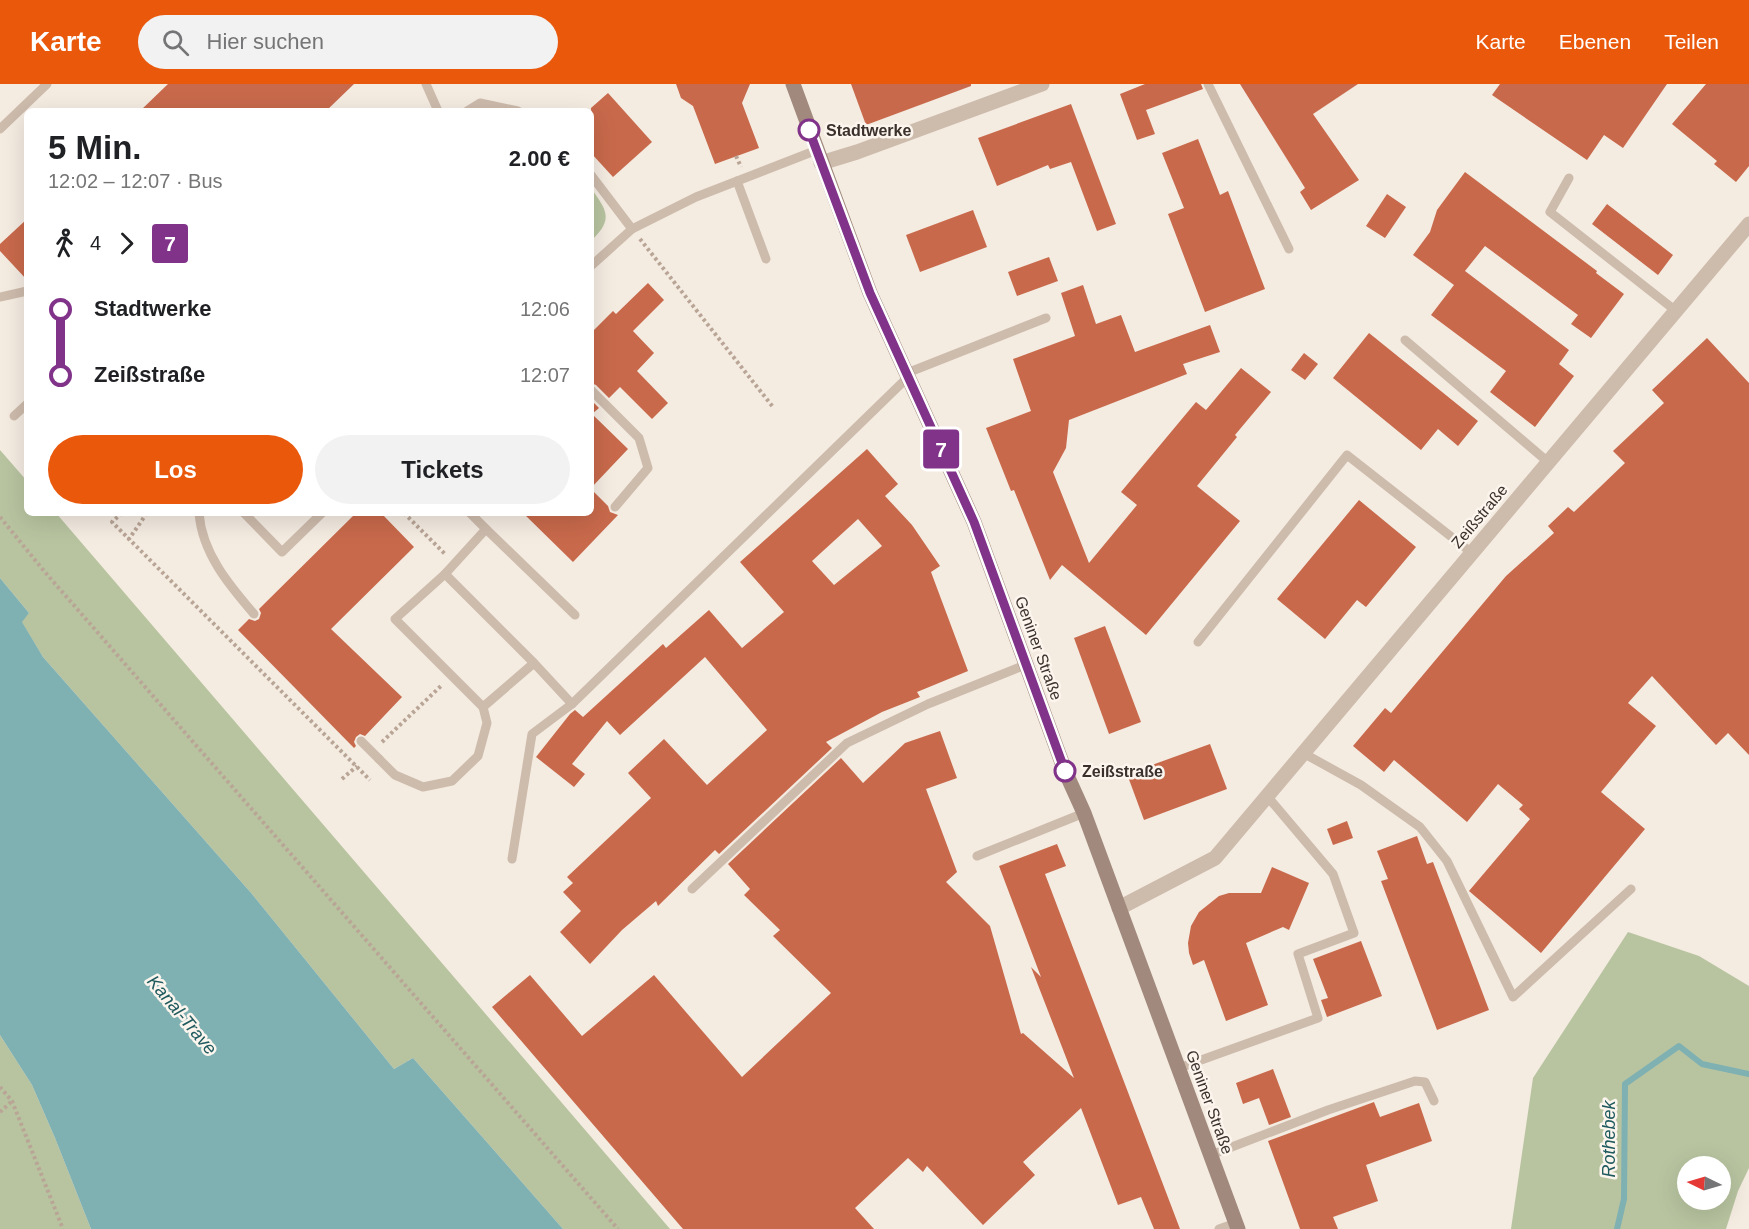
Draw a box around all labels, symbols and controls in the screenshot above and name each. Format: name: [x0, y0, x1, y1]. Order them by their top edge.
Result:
search box: [138, 15, 558, 69]
text: Karte: [30, 26, 102, 57]
icon: search: [159, 26, 192, 59]
text: Hier suchen: [207, 29, 324, 54]
text: Karte: [1476, 30, 1526, 53]
text: Ebenen: [1559, 30, 1631, 53]
text: Teilen: [1664, 30, 1719, 53]
marker: Stadtwerke: [798, 119, 820, 141]
place label: Stadtwerke: [826, 122, 911, 139]
text: 5 Min.: [48, 129, 142, 166]
text: 2.00 €: [509, 146, 570, 171]
text: 12:02 – 12:07 · Bus: [48, 170, 223, 192]
icon: walk: [48, 227, 81, 260]
icon: forward: [110, 227, 143, 260]
text: 4: [90, 232, 101, 254]
text: 7: [164, 232, 176, 255]
text: Stadtwerke: [94, 296, 211, 321]
text: 12:06: [520, 298, 570, 320]
text: Zeißstraße: [94, 362, 205, 387]
text: 12:07: [520, 364, 570, 386]
line badge: 7: [922, 430, 960, 469]
button: Los: [48, 435, 303, 504]
button: Tickets: [315, 435, 570, 504]
text: 7: [935, 438, 947, 461]
street label: Zeißstraße: [1448, 481, 1511, 551]
street label: Geniner Straße: [1012, 594, 1065, 703]
marker: Zeißstraße: [1054, 760, 1076, 782]
place label: Zeißstraße: [1082, 763, 1163, 780]
water label: Kanal-Trave: [143, 972, 221, 1058]
street label: Geniner Straße: [1183, 1048, 1236, 1157]
water label: Rothebek: [1599, 1099, 1619, 1178]
north arrow: [1677, 1156, 1731, 1210]
map controls: [1677, 1156, 1731, 1210]

